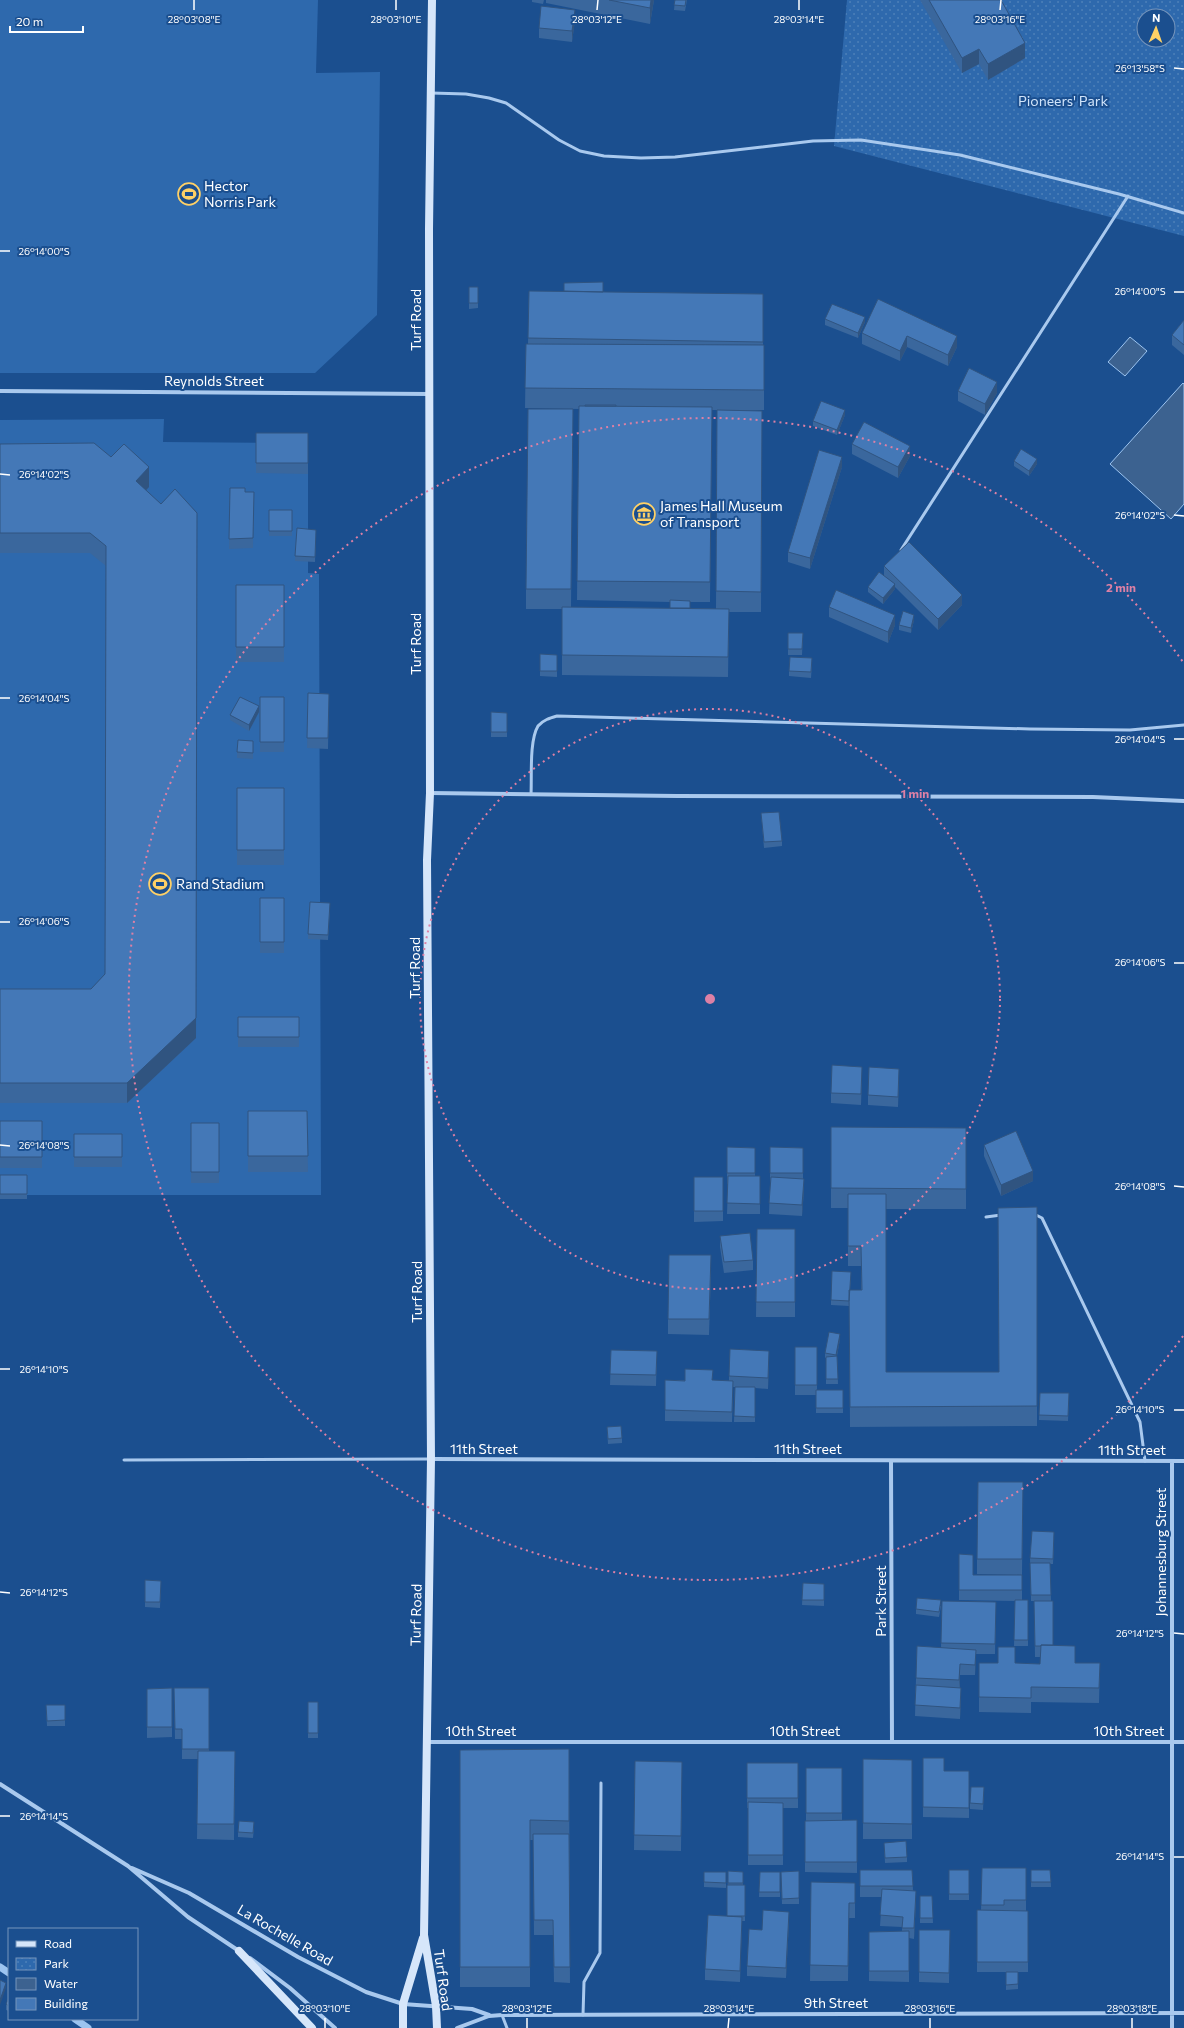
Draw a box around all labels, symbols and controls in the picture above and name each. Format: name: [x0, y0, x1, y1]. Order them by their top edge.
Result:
scale bar: [10, 8, 83, 34]
north arrow: [1136, 8, 1176, 48]
text: N: [1152, 11, 1161, 24]
text: 28°03'08"E: [168, 13, 220, 25]
text: 28°03'10"E: [371, 13, 422, 25]
text: 28°03'12"E: [572, 13, 622, 25]
text: 28°03'14"E: [774, 13, 824, 25]
text: 28°03'16"E: [975, 13, 1025, 25]
text: 20 m: [16, 14, 43, 28]
text: 26°13'58"S: [1115, 62, 1165, 74]
park label: Pioneers' Park: [1018, 92, 1108, 109]
place label: Hector Norris Park: [204, 177, 276, 210]
sports icon: Hector Norris Park: [176, 181, 202, 207]
text: 26°14'00"S: [18, 245, 70, 257]
text: 26°14'00"S: [1114, 285, 1166, 297]
street label: Turf Road: [407, 289, 424, 351]
street label: Reynolds Street: [164, 372, 264, 389]
text: 26°14'02"S: [19, 468, 69, 480]
place label: James Hall Museum of Transport: [660, 497, 783, 530]
museum icon: James Hall Museum of Transport: [631, 501, 657, 527]
text: 26°14'02"S: [1115, 509, 1165, 521]
text: 2 min: [1106, 580, 1136, 594]
street label: Turf Road: [407, 613, 424, 675]
text: 26°14'04"S: [19, 692, 69, 704]
text: 26°14'04"S: [1115, 733, 1165, 745]
text: 1 min: [901, 786, 929, 800]
sports icon: Rand Stadium: [147, 871, 173, 897]
place label: Rand Stadium: [176, 875, 264, 892]
text: 26°14'06"S: [19, 915, 70, 927]
street label: Turf Road: [406, 937, 423, 999]
text: 26°14'06"S: [1115, 956, 1166, 968]
centre of rings: [703, 992, 717, 1006]
text: 26°14'08"S: [19, 1139, 70, 1151]
text: 26°14'08"S: [1115, 1180, 1166, 1192]
street label: Turf Road: [408, 1261, 425, 1323]
text: 26°14'10"S: [20, 1363, 69, 1375]
text: 26°14'10"S: [1116, 1403, 1165, 1415]
street label: 11th Street: [450, 1440, 518, 1457]
street label: 11th Street: [774, 1440, 842, 1457]
street label: 11th Street: [1098, 1441, 1166, 1458]
street label: Johannesburg Street: [1152, 1487, 1169, 1617]
street label: Park Street: [872, 1565, 889, 1637]
street label: Turf Road: [406, 1584, 425, 1646]
text: 26°14'12"S: [20, 1586, 68, 1598]
text: 26°14'12"S: [1116, 1627, 1164, 1639]
street label: 10th Street: [445, 1722, 517, 1739]
street label: 10th Street: [769, 1722, 841, 1739]
street label: 10th Street: [1093, 1722, 1165, 1739]
text: 26°14'14"S: [20, 1810, 68, 1822]
text: 26°14'14"S: [1116, 1850, 1164, 1862]
street label: La Rochelle Road: [234, 1900, 336, 1969]
legend: [8, 1928, 138, 2020]
text: Road: [44, 1936, 72, 1950]
street label: Turf Road: [431, 1948, 456, 2012]
text: Park: [44, 1956, 70, 1970]
text: Water: [44, 1976, 78, 1990]
street label: 9th Street: [804, 1994, 869, 2011]
text: Building: [44, 1996, 88, 2010]
text: 28°03'10"E: [300, 2002, 351, 2014]
text: 28°03'12"E: [502, 2002, 552, 2014]
text: 28°03'14"E: [704, 2002, 754, 2014]
text: 28°03'16"E: [905, 2002, 955, 2014]
text: 28°03'18"E: [1107, 2002, 1157, 2014]

